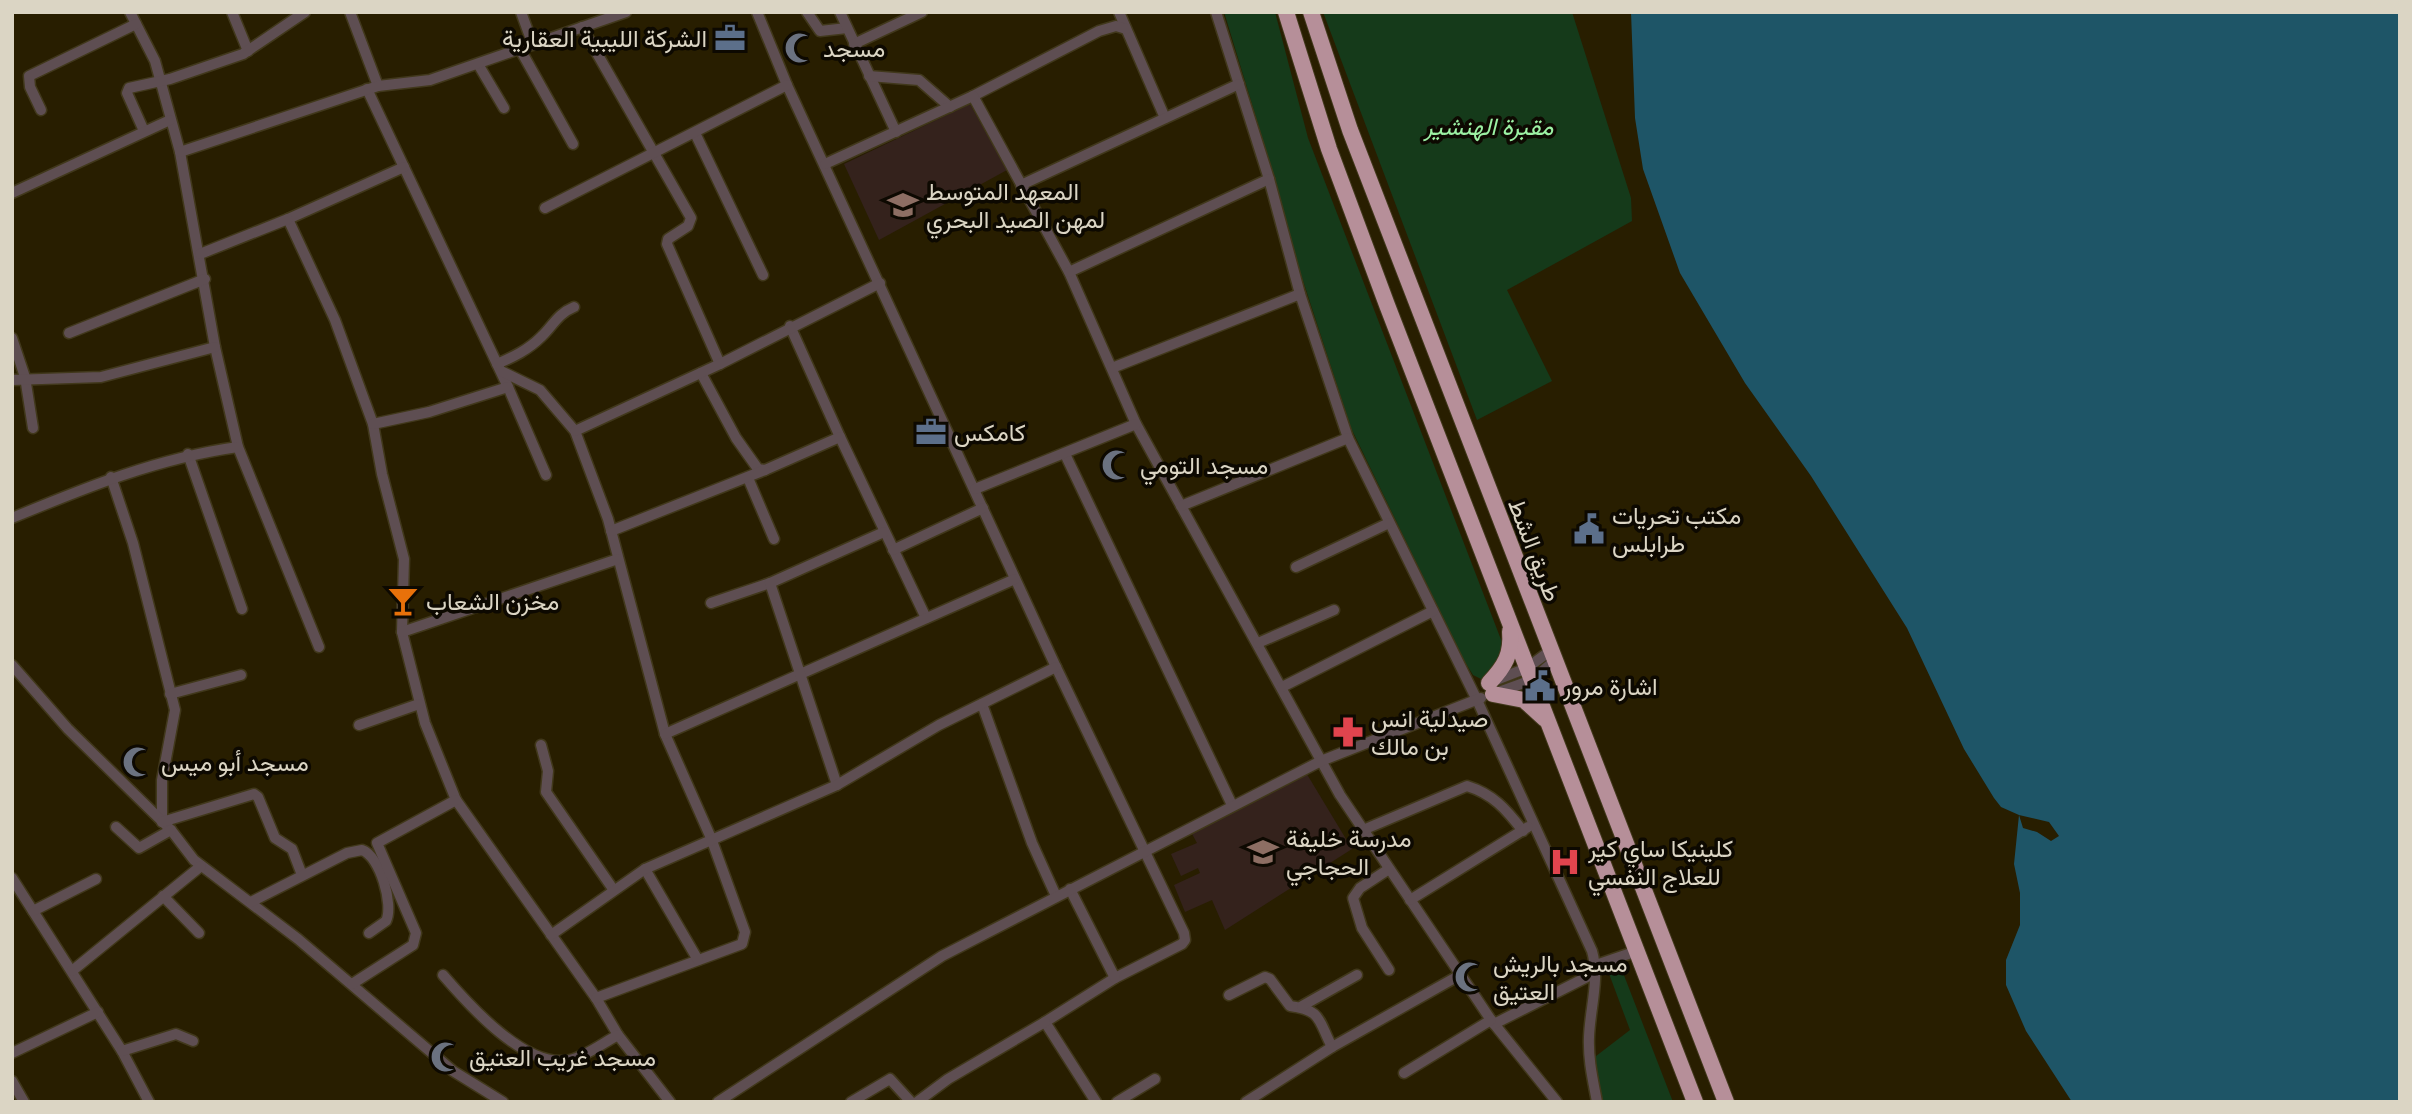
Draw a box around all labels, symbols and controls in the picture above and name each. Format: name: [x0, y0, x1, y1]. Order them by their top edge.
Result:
office icon: الشركة الليبية العقارية: [713, 21, 747, 55]
place label: الشركة الليبية العقارية: [502, 22, 707, 55]
mosque icon: مسجد: [783, 31, 817, 65]
place label: مسجد: [823, 32, 885, 65]
park label: مقبرة الهنشير: [1423, 110, 1554, 143]
place label: المعهد المتوسط لمهن الصيد البحري: [926, 175, 1105, 239]
school or university icon: المعهد المتوسط لمهن الصيد البحري: [886, 188, 920, 222]
office icon: كامكس: [914, 415, 948, 449]
place label: كامكس: [954, 416, 1026, 449]
mosque icon: مسجد التومي: [1100, 448, 1134, 482]
place label: مسجد التومي: [1140, 449, 1268, 485]
street label: طريق الشط: [1500, 494, 1570, 606]
place label: مكتب تحريات طرابلس: [1612, 499, 1741, 560]
public building icon: مكتب تحريات طرابلس: [1572, 512, 1606, 546]
bar icon: مخزن الشعاب: [386, 584, 420, 618]
place label: مخزن الشعاب: [426, 585, 559, 618]
public building icon: اشارة مرور: [1523, 669, 1557, 703]
place label: اشارة مرور: [1562, 670, 1657, 703]
place label: صيدلية انس بن مالك: [1371, 702, 1488, 763]
pharmacy icon: صيدلية انس بن مالك: [1331, 715, 1365, 749]
mosque icon: مسجد أبو ميس: [121, 745, 155, 779]
place label: مسجد أبو ميس: [161, 746, 309, 779]
place label: مدرسة خليفة الحجاجي: [1286, 822, 1412, 886]
place label: كلينيكا ساي كير للعلاج النفسي: [1587, 832, 1733, 896]
school or university icon: مدرسة خليفة الحجاجي: [1246, 835, 1280, 869]
hospital icon: كلينيكا ساي كير للعلاج النفسي: [1548, 845, 1582, 879]
place label: مسجد بالريش العتيق: [1493, 947, 1627, 1008]
mosque icon: مسجد بالريش العتيق: [1453, 960, 1487, 994]
mosque icon: مسجد غريب العتيق: [429, 1040, 463, 1074]
place label: مسجد غريب العتيق: [469, 1041, 656, 1074]

